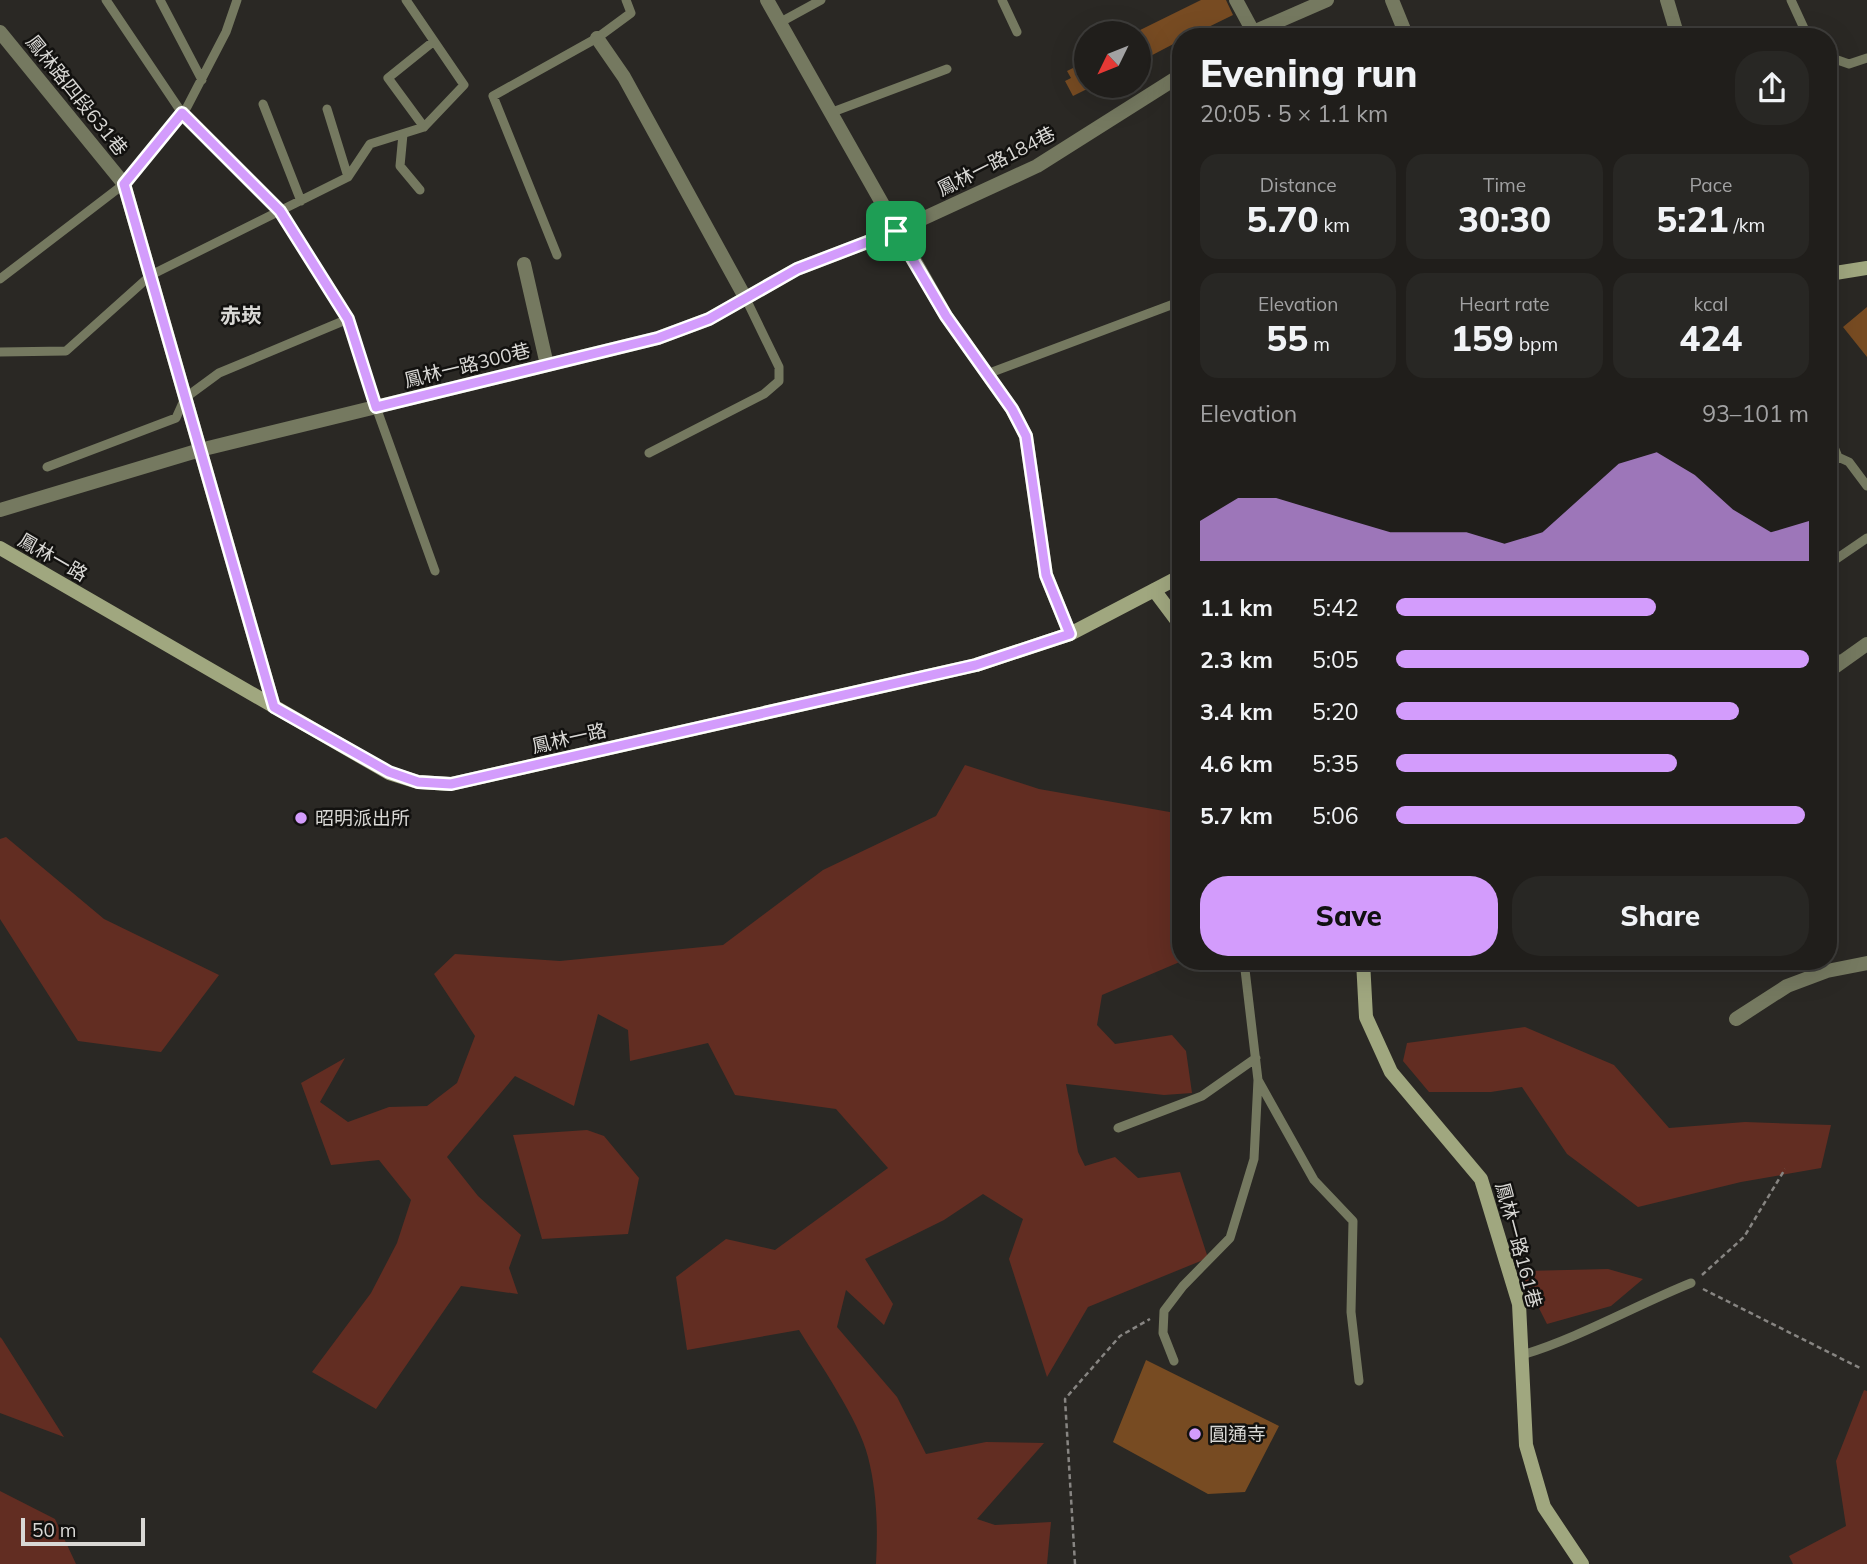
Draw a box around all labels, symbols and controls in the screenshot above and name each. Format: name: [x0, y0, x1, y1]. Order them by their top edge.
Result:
north arrow: [1074, 21, 1152, 98]
map controls: [1074, 21, 1151, 98]
street label: 鳳林路四段631巷: [21, 30, 133, 160]
text: Evening run: [1200, 49, 1418, 97]
button: share: [1735, 51, 1809, 125]
text: 20:05 · 5 × 1.1 km: [1200, 99, 1388, 128]
street label: 鳳林一路184巷: [933, 121, 1059, 201]
text: Distance: [1260, 173, 1337, 197]
text: Time: [1483, 173, 1526, 197]
text: Pace: [1689, 173, 1732, 197]
text: 5.70: [1246, 197, 1319, 241]
text: 30:30: [1458, 197, 1551, 241]
text: 5:21: [1656, 197, 1728, 241]
pin: [866, 201, 926, 261]
icon: arrive: [877, 212, 915, 250]
text: km: [1319, 213, 1350, 237]
text: /km: [1728, 213, 1765, 237]
text: Elevation: [1258, 292, 1338, 316]
text: Heart rate: [1459, 292, 1550, 316]
text: kcal: [1693, 292, 1728, 316]
district label: 赤崁: [220, 302, 262, 328]
text: 55: [1266, 316, 1308, 360]
text: 159: [1451, 316, 1514, 360]
text: 424: [1679, 316, 1742, 360]
text: m: [1308, 332, 1330, 356]
text: bpm: [1514, 332, 1558, 356]
street label: 鳳林一路300巷: [401, 338, 533, 392]
text: Elevation: [1200, 399, 1297, 428]
text: 93–101 m: [1702, 399, 1809, 428]
street label: 鳳林一路: [14, 528, 92, 586]
text: 1.1 km: [1200, 593, 1273, 622]
text: 5:42: [1312, 593, 1359, 622]
text: 2.3 km: [1200, 645, 1273, 674]
text: 5:05: [1312, 645, 1359, 674]
text: 3.4 km: [1200, 697, 1273, 726]
text: 5:20: [1312, 697, 1359, 726]
street label: 鳳林一路: [529, 718, 609, 758]
text: 4.6 km: [1200, 749, 1273, 778]
text: 5:35: [1312, 749, 1359, 778]
text: 5.7 km: [1200, 801, 1273, 830]
text: 5:06: [1312, 801, 1359, 830]
place label: 昭明派出所: [315, 806, 410, 830]
marker: 昭明派出所: [293, 810, 309, 826]
button: Save: [1200, 876, 1498, 956]
button: Share: [1512, 876, 1809, 956]
street label: 鳳林一路161巷: [1491, 1179, 1547, 1311]
place label: 圓通寺: [1209, 1422, 1266, 1446]
marker: 圓通寺: [1187, 1426, 1203, 1442]
scale bar: [21, 1515, 145, 1547]
text: 50 m: [32, 1518, 76, 1542]

